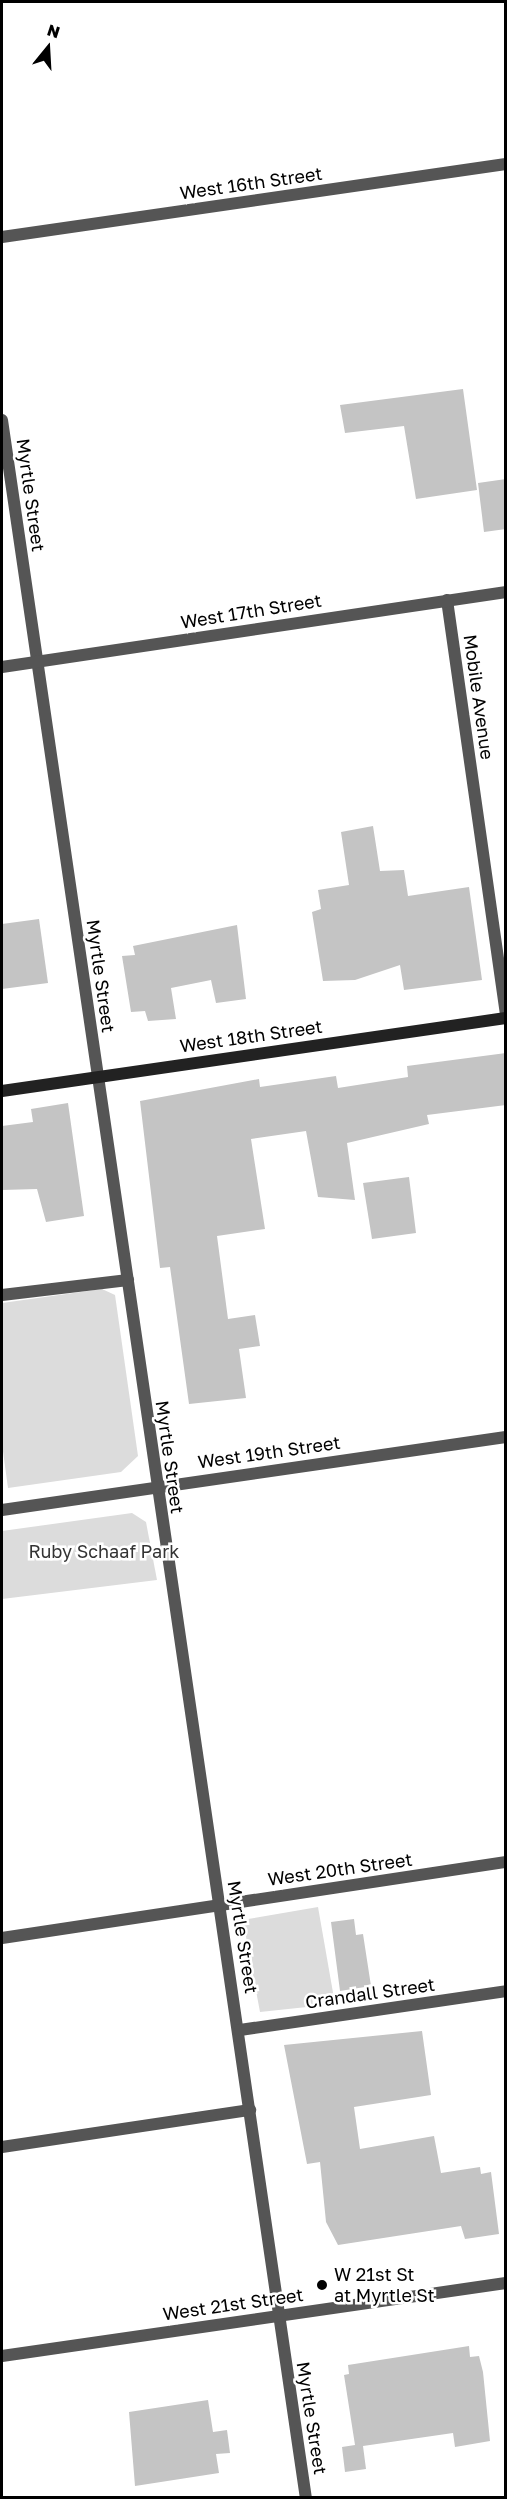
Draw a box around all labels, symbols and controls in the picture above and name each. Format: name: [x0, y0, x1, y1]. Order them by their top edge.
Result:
north arrow: [18, 18, 78, 78]
text: N: [45, 19, 62, 42]
street label: West 16th Street: [178, 162, 324, 204]
street label: Myrtle Street: [12, 437, 50, 553]
street label: West 17th Street: [179, 589, 323, 633]
street label: Mobile Avenue: [460, 633, 498, 761]
street label: Myrtle Street: [82, 918, 120, 1034]
street label: West 18th Street: [178, 1015, 324, 1057]
street label: Myrtle Street: [151, 1399, 189, 1515]
street label: West 19th Street: [196, 1431, 342, 1473]
park label: Ruby Schaaf Park: [29, 1540, 179, 1562]
street label: West 20th Street: [266, 1848, 414, 1890]
street label: Myrtle Street: [223, 1879, 263, 1995]
street label: Crandall Street: [304, 1973, 436, 2013]
place label: W 21st St at Myrtle St: [334, 2264, 435, 2306]
marker: W 21st St at Myrtle St: [315, 2278, 329, 2292]
street label: West 21st Street: [161, 2283, 305, 2325]
street label: Myrtle Street: [292, 2360, 332, 2476]

